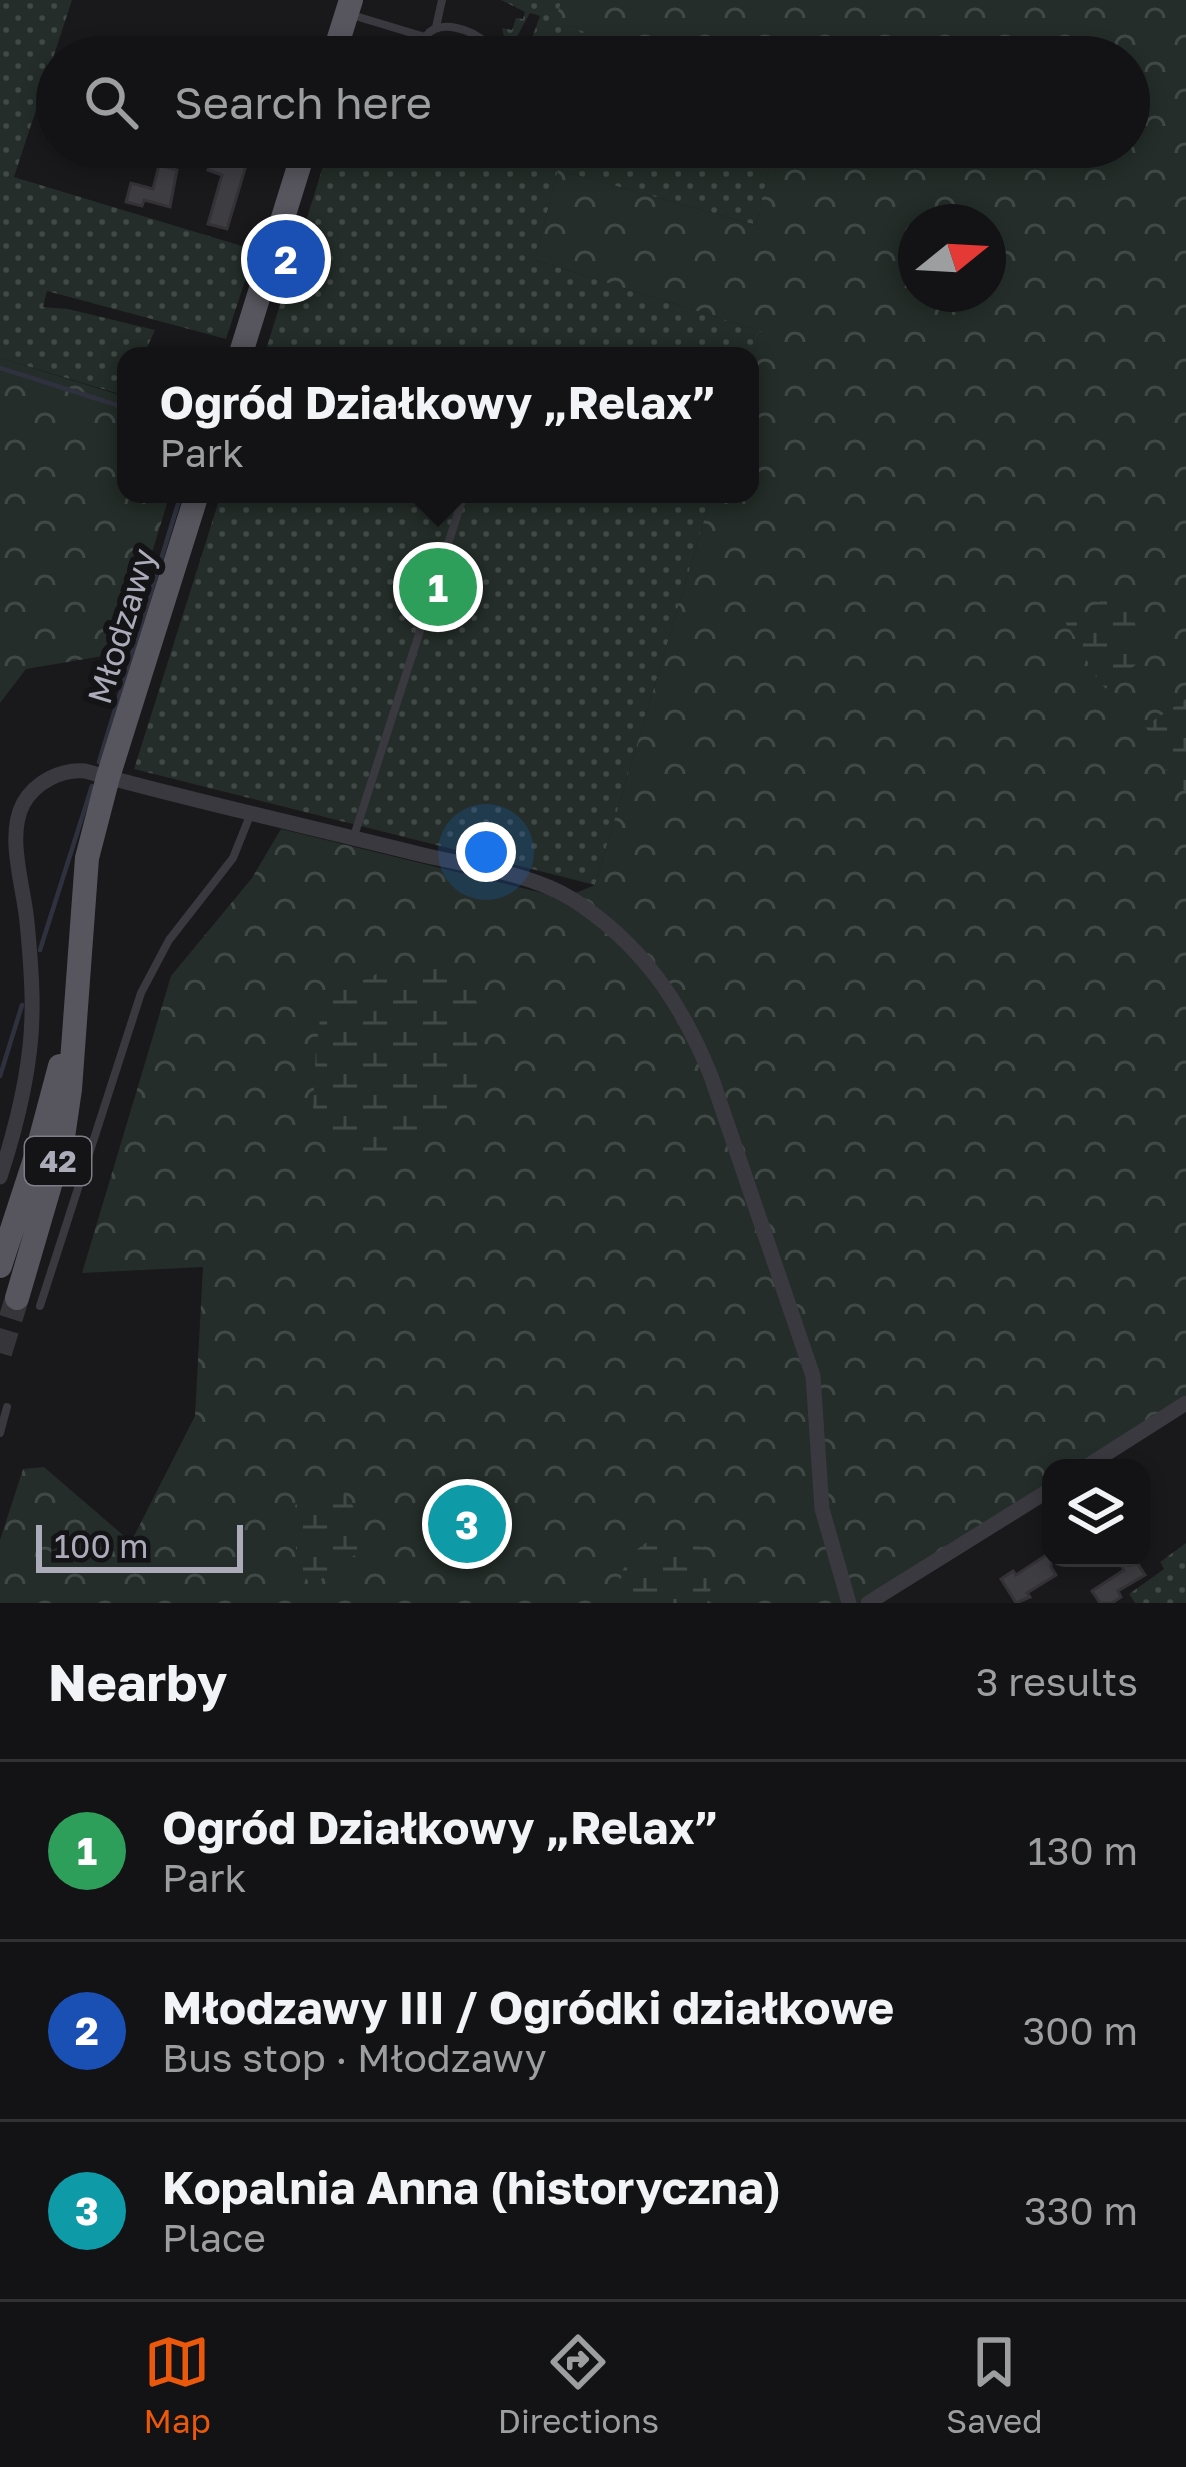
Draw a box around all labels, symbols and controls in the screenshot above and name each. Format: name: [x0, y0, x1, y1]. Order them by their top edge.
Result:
search box: [36, 36, 1150, 168]
icon: search: [78, 69, 144, 135]
text: Search here: [174, 75, 432, 129]
north arrow: [898, 204, 1006, 312]
pin: 2: [247, 214, 325, 304]
popup: [117, 347, 759, 503]
text: Ogród Działkowy „Relax”: [160, 375, 716, 429]
text: Park: [160, 429, 244, 476]
pin: 1: [399, 542, 477, 632]
street label: Młodzawy: [79, 544, 163, 708]
your location: [456, 822, 516, 882]
road number: 42: [25, 1137, 91, 1185]
map controls: [1042, 1459, 1150, 1567]
button: layers: [1042, 1459, 1150, 1567]
pin: 3: [428, 1479, 506, 1569]
scale bar: [36, 1519, 243, 1572]
text: 100 m: [54, 1526, 148, 1565]
text: Nearby: [48, 1651, 227, 1712]
text: 3 results: [976, 1658, 1138, 1705]
text: Ogród Działkowy „Relax”: [162, 1800, 719, 1854]
text: 1: [77, 1827, 97, 1874]
text: 130 m: [1028, 1827, 1138, 1874]
text: Park: [162, 1854, 246, 1901]
text: Młodzawy III / Ogródki działkowe: [162, 1980, 894, 2034]
text: 2: [75, 2007, 99, 2054]
text: 300 m: [1023, 2007, 1138, 2054]
text: Bus stop · Młodzawy: [162, 2034, 547, 2081]
text: Kopalnia Anna (historyczna): [162, 2160, 781, 2214]
text: 3: [75, 2187, 99, 2234]
text: 330 m: [1024, 2187, 1138, 2234]
text: Place: [162, 2214, 266, 2261]
tab: Map: [144, 2329, 211, 2440]
tab: Directions: [498, 2329, 659, 2440]
tab: Saved: [946, 2329, 1042, 2440]

